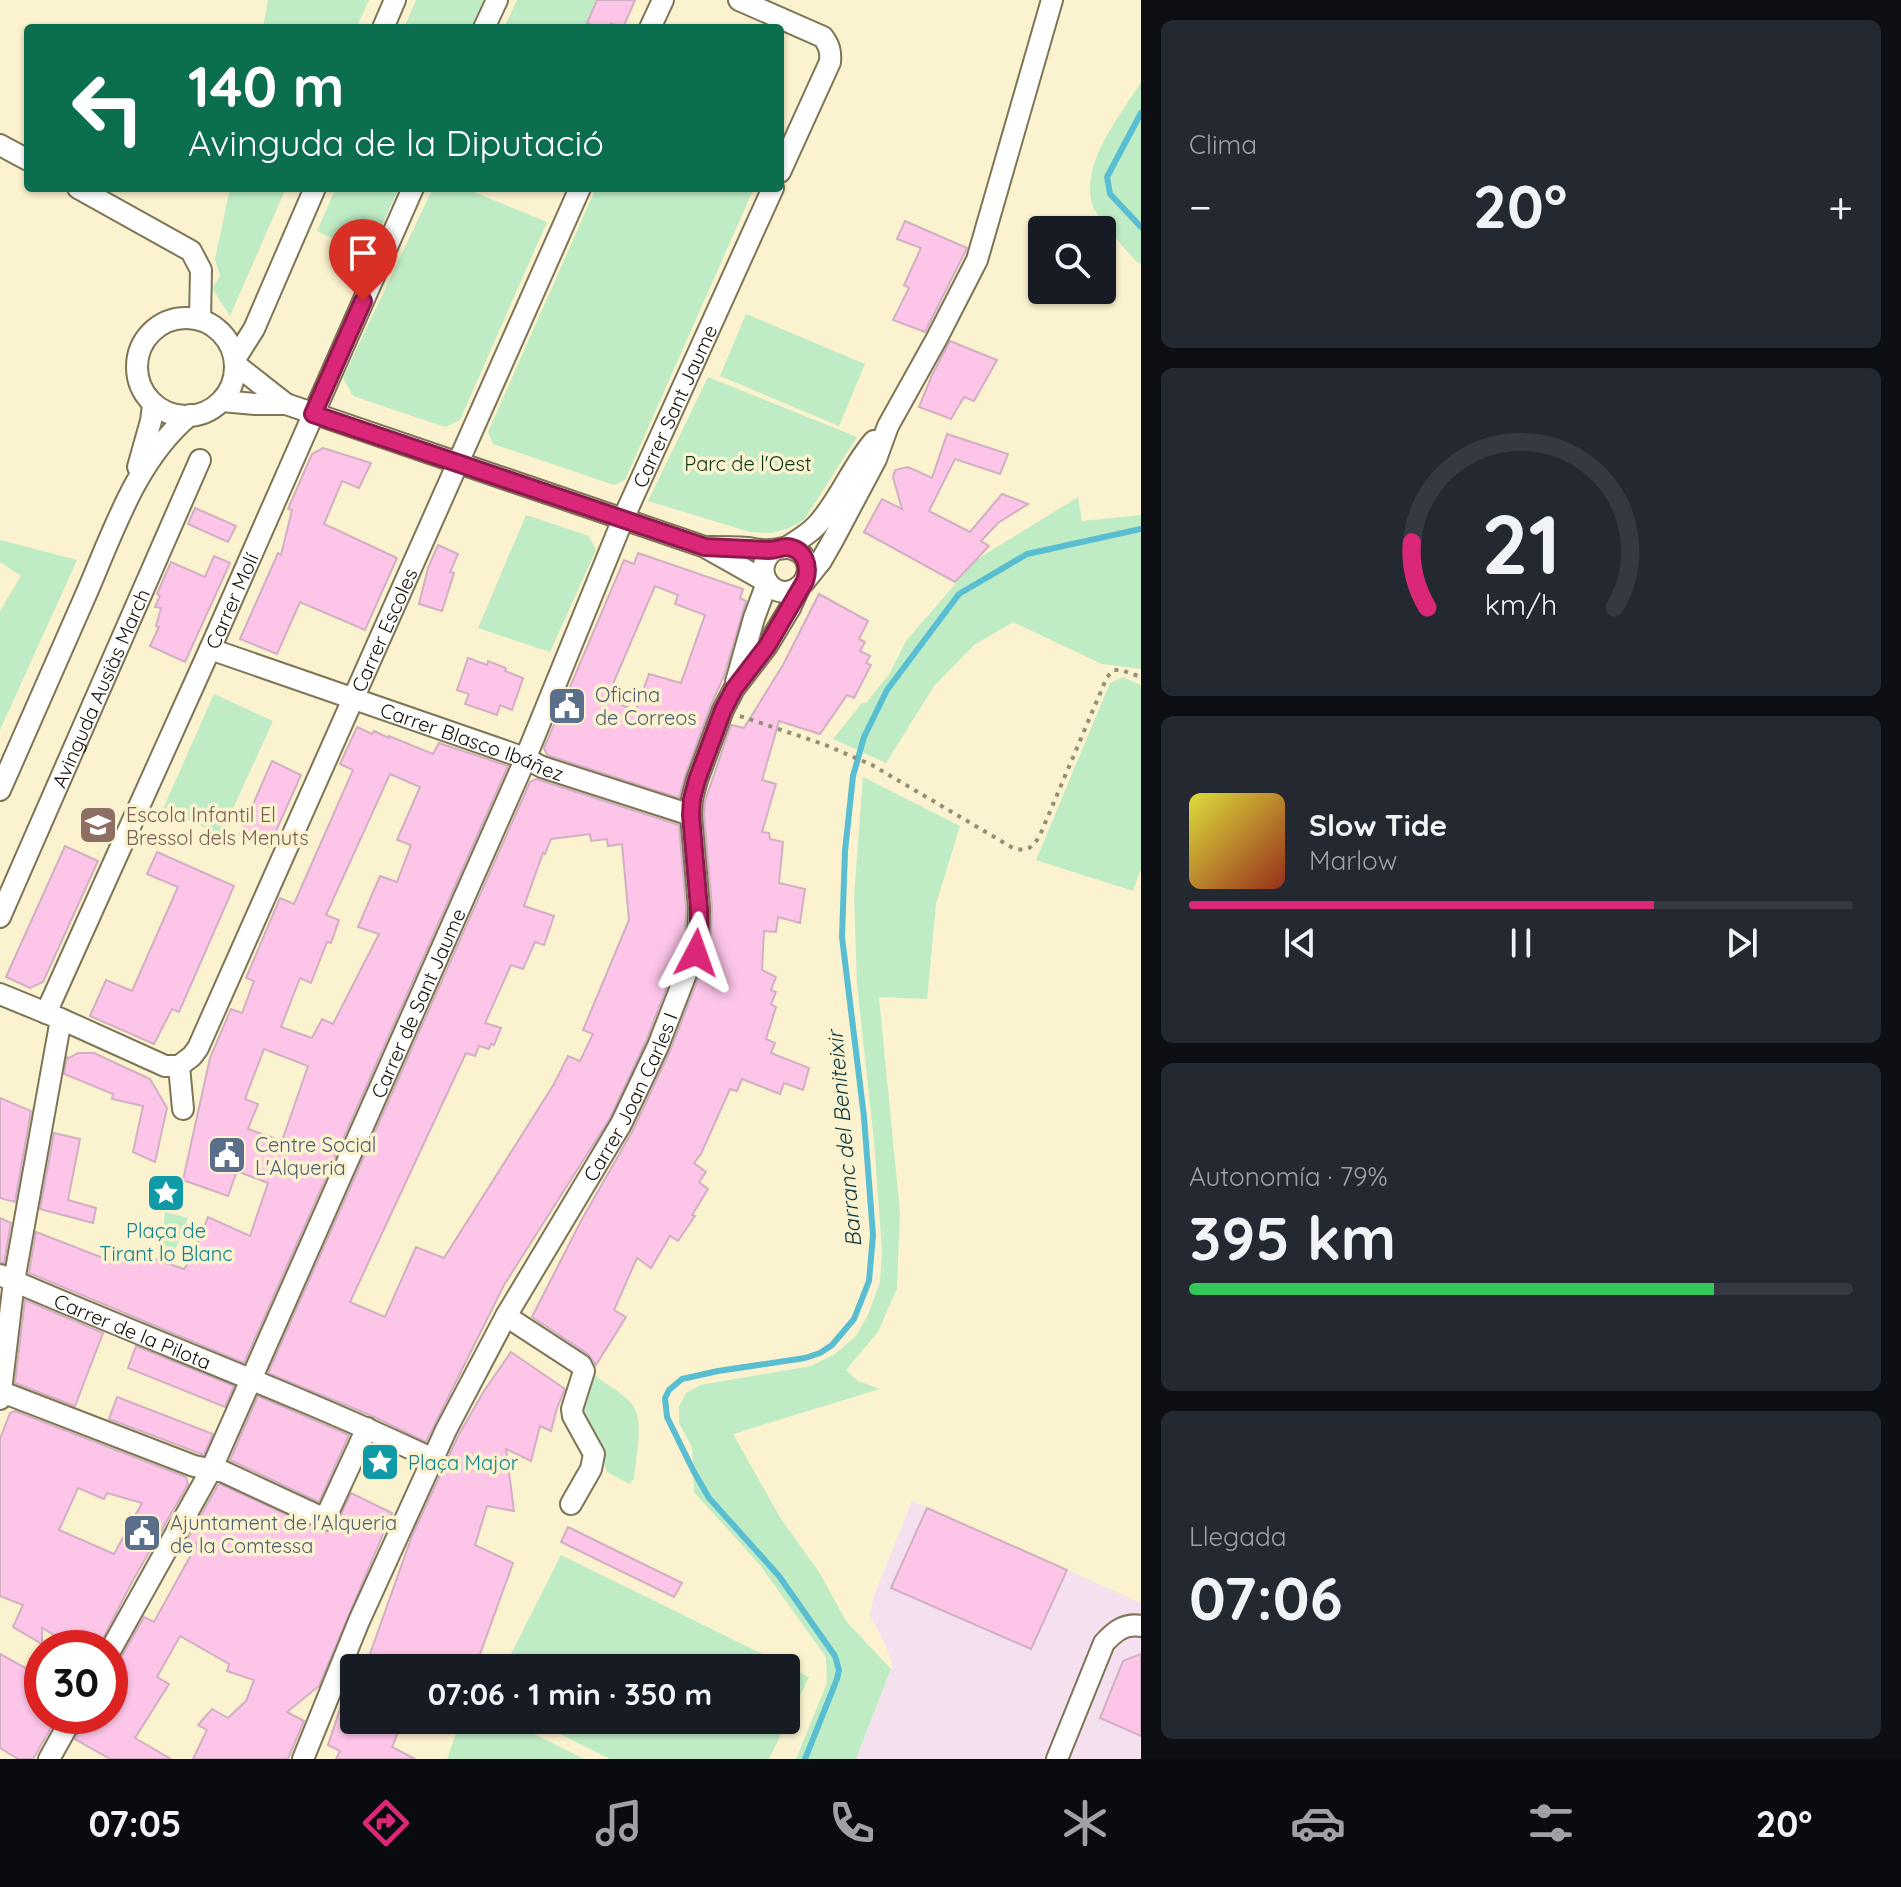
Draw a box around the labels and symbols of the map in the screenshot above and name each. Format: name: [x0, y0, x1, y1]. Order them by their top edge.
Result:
pin: [329, 219, 397, 301]
street label: Carrer Sant Jaume: [627, 320, 722, 491]
park label: Parc de l'Oest: [684, 451, 812, 476]
street label: Carrer Molí: [199, 548, 264, 653]
street label: Carrer Escoles: [345, 564, 422, 696]
street label: Avinguda Ausiàs March: [46, 585, 155, 791]
place label: Oficina de Correos: [595, 682, 697, 730]
public building icon: Oficina de Correos: [546, 685, 588, 727]
street label: Carrer Blasco Ibáñez: [377, 696, 567, 786]
place label: Escola Infantil El Bressol dels Menuts: [126, 802, 309, 850]
school or university icon: Escola Infantil El Bressol dels Menuts: [77, 804, 119, 846]
street label: Carrer de Sant Jaume: [365, 904, 470, 1102]
position arrow: [654, 911, 738, 995]
street label: Carrer Joan Carles I: [577, 1009, 682, 1186]
water label: Barranc del Beniteixir: [820, 1027, 867, 1248]
place label: Centre Social L'Alqueria: [255, 1132, 376, 1180]
public building icon: Centre Social L'Alqueria: [206, 1134, 248, 1176]
place icon: Plaça de Tirant lo Blanc: [145, 1172, 187, 1214]
place label: Plaça de Tirant lo Blanc: [99, 1218, 233, 1266]
street label: Carrer de la Pilota: [51, 1287, 215, 1374]
place icon: Plaça Major: [359, 1441, 401, 1483]
place label: Plaça Major: [408, 1450, 519, 1475]
place label: Ajuntament de l'Alqueria de la Comtessa: [170, 1510, 397, 1558]
public building icon: Ajuntament de l'Alqueria de la Comtessa: [121, 1512, 163, 1554]
speed limit sign: 30: [24, 1630, 128, 1734]

